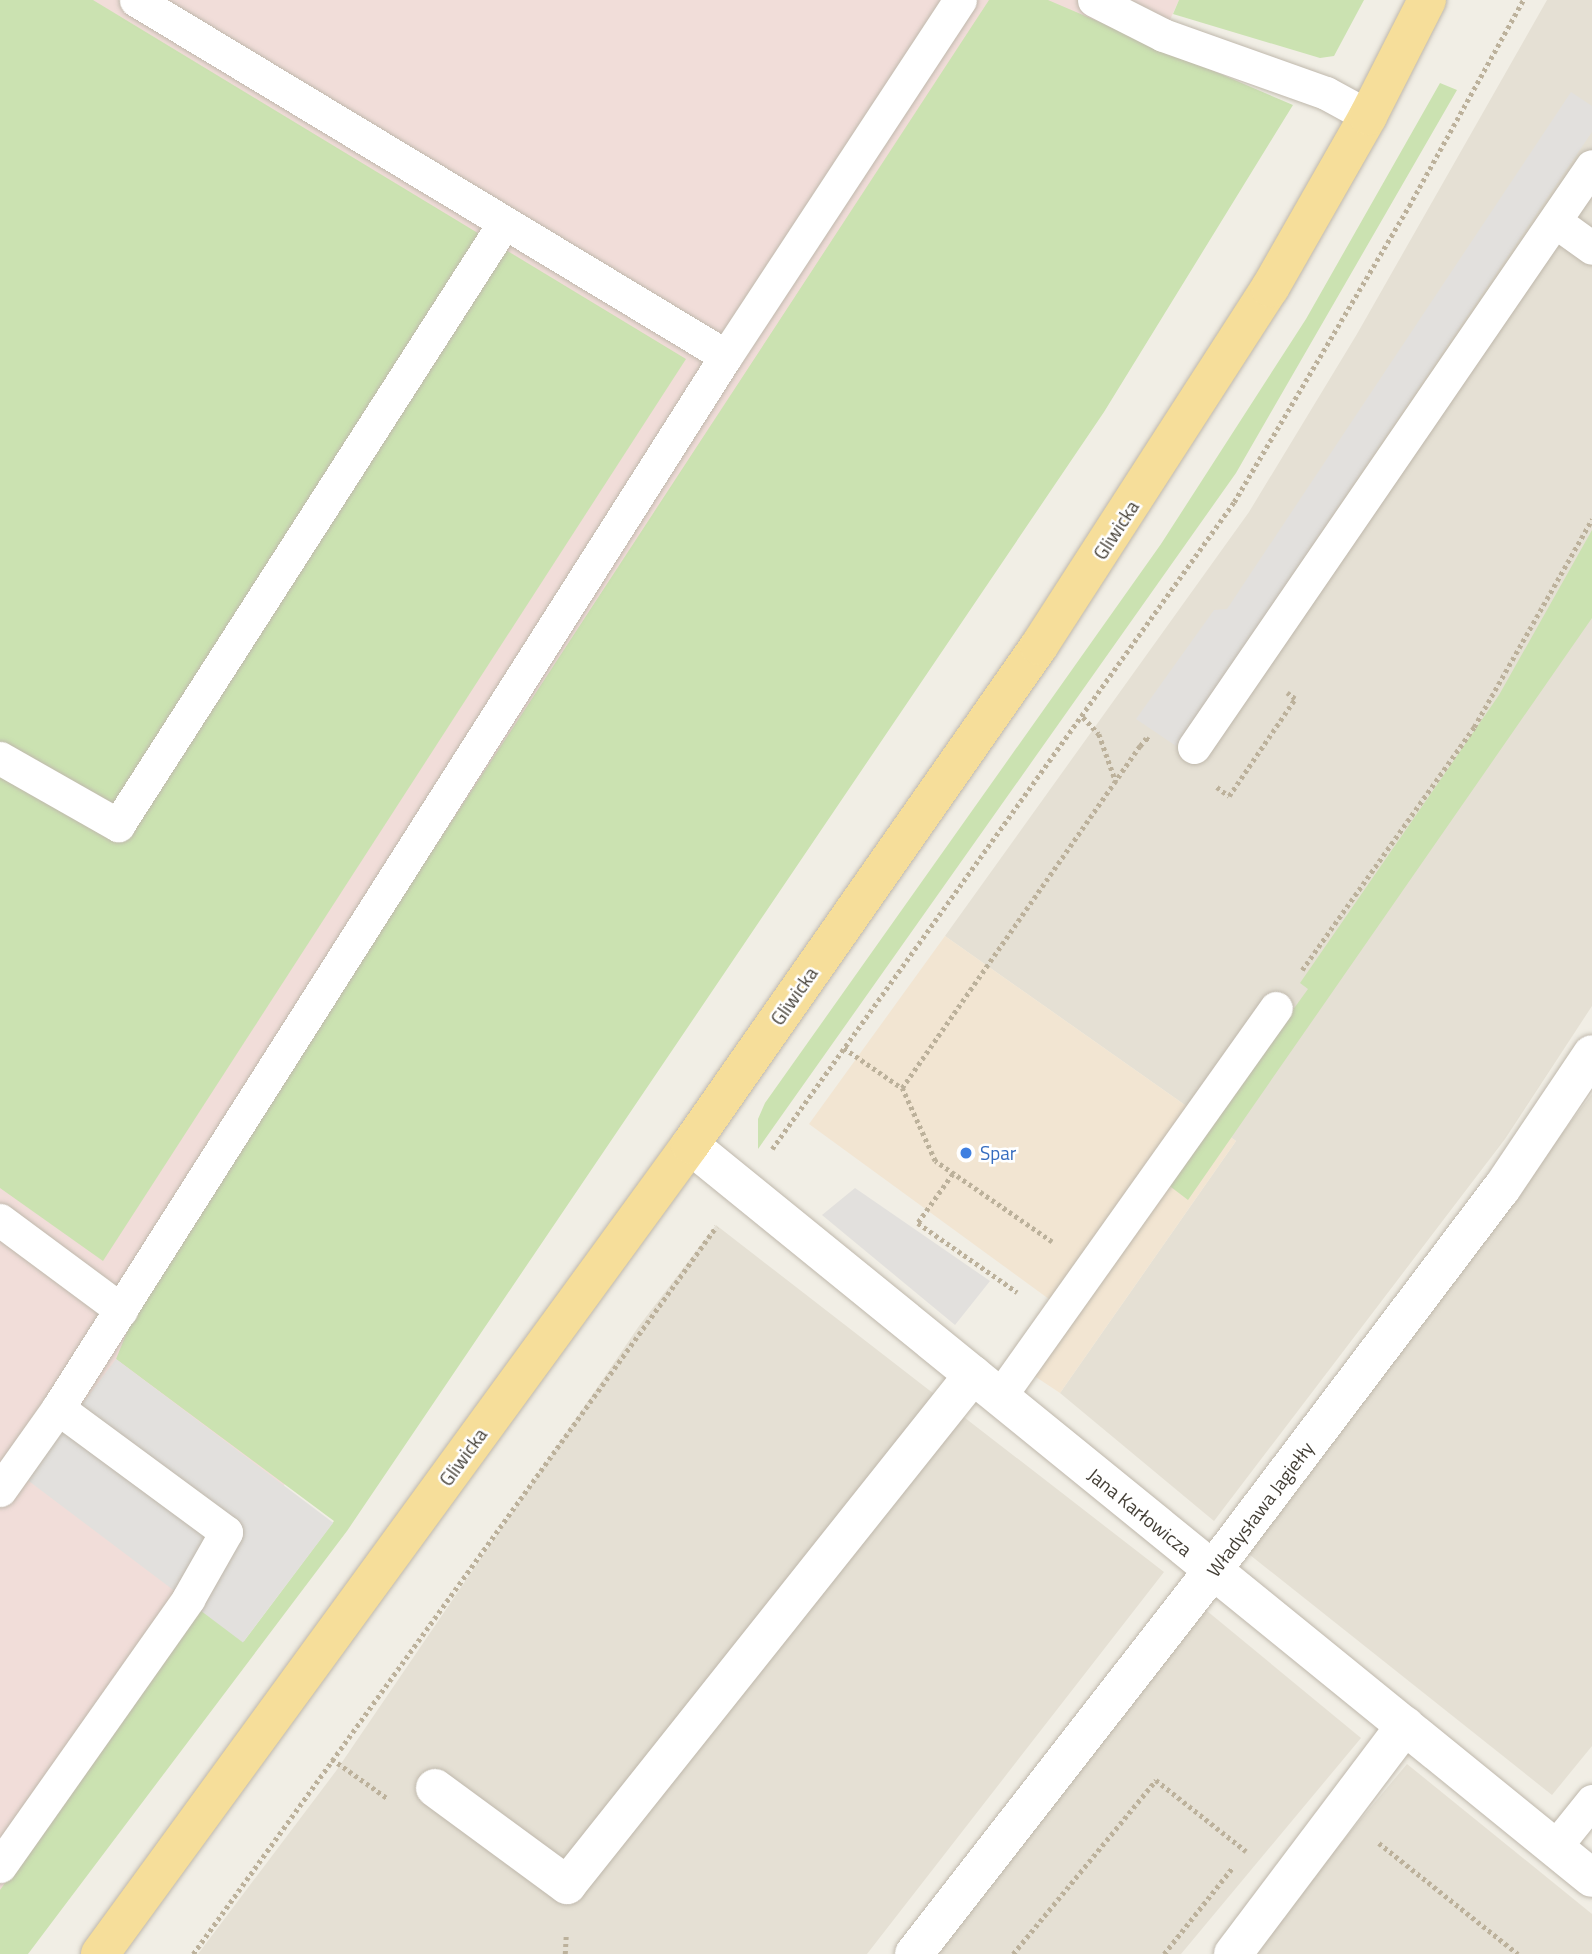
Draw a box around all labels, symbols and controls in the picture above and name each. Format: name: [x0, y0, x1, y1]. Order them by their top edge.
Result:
street label: Gliwicka: [1089, 496, 1143, 564]
street label: Gliwicka: [766, 963, 822, 1029]
place label: Spar: [980, 1142, 1016, 1164]
marker: Spar: [958, 1145, 974, 1161]
street label: Gliwicka: [434, 1424, 492, 1490]
street label: Władysława Jagiełły: [1202, 1437, 1318, 1581]
street label: Jana Karłowicza: [1084, 1463, 1196, 1561]

